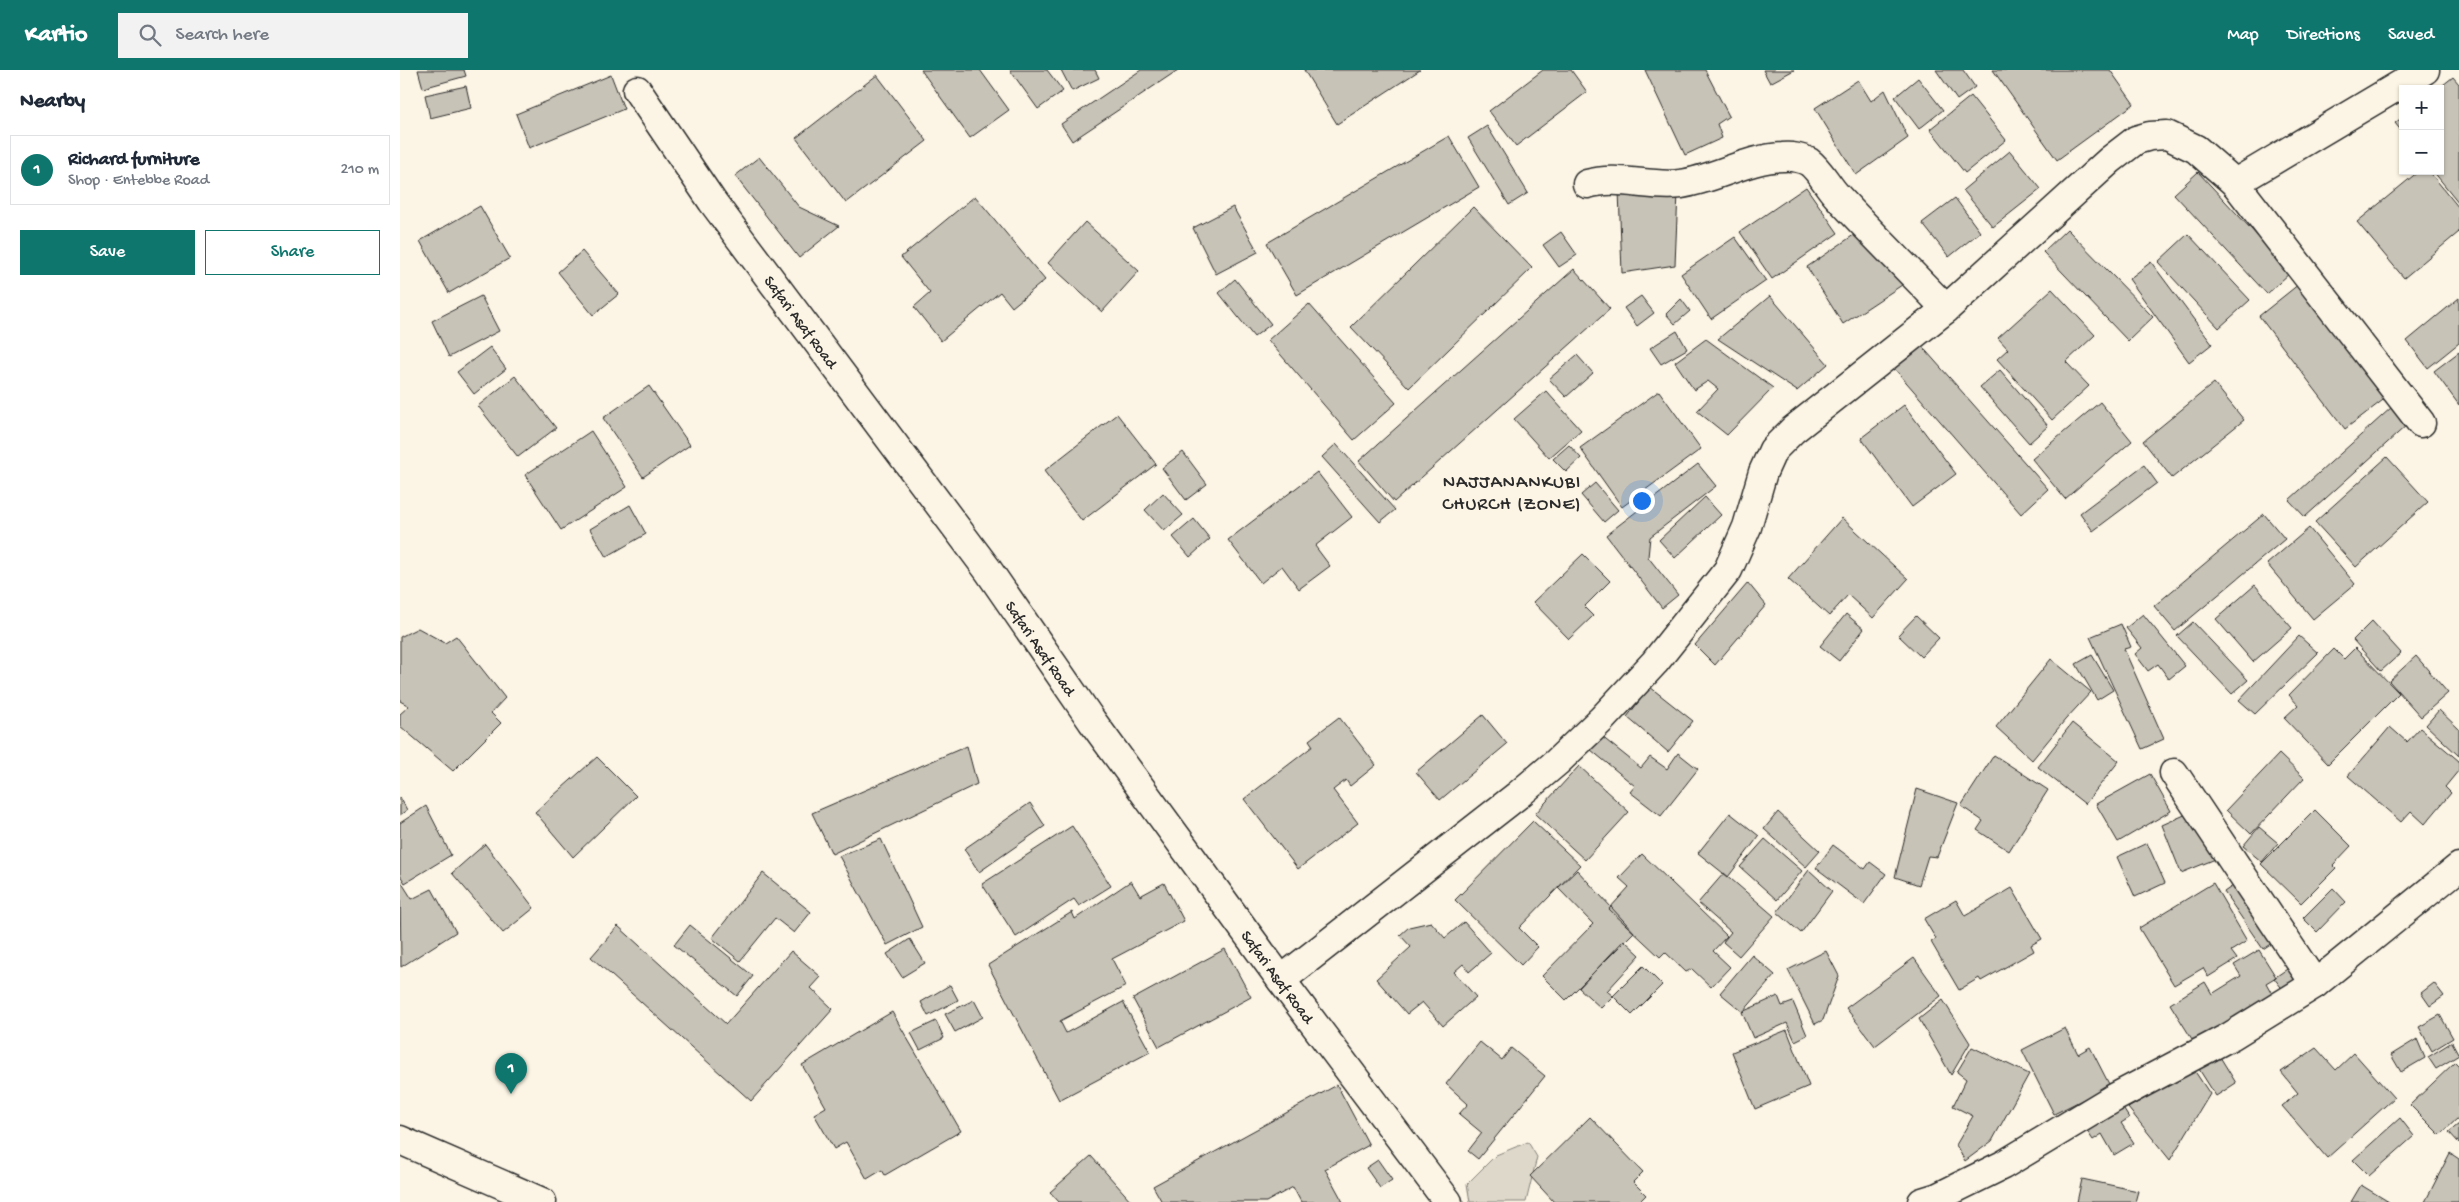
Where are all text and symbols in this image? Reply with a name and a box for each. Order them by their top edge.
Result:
search box [118,13,468,58]
text: Kartio [25,21,88,50]
icon: search [136,21,164,49]
text: Search here [176,24,269,47]
text: Map [2227,25,2259,46]
text: Directions [2287,25,2360,46]
text: Saved [2388,25,2434,46]
map controls [2399,85,2444,175]
button: + [2399,85,2444,130]
text: Nearby [20,90,85,115]
button: − [2399,130,2444,175]
text: Richard furniture [68,149,199,172]
text: 1 [34,161,40,180]
text: 210 m [340,161,379,180]
text: Shop · Entebbe Road [68,172,209,191]
button: Save [20,230,195,275]
button: Share [205,230,380,275]
street label: Safari Asaf Road [758,273,841,375]
district label: NAJJANANKUBI CHURCH (ZONE) [1442,472,1582,517]
your location [1629,488,1655,514]
street label: Safari Asaf Road [999,599,1079,702]
street label: Safari Asaf Road [1235,928,1317,1030]
pin: 1 [495,1053,527,1094]

